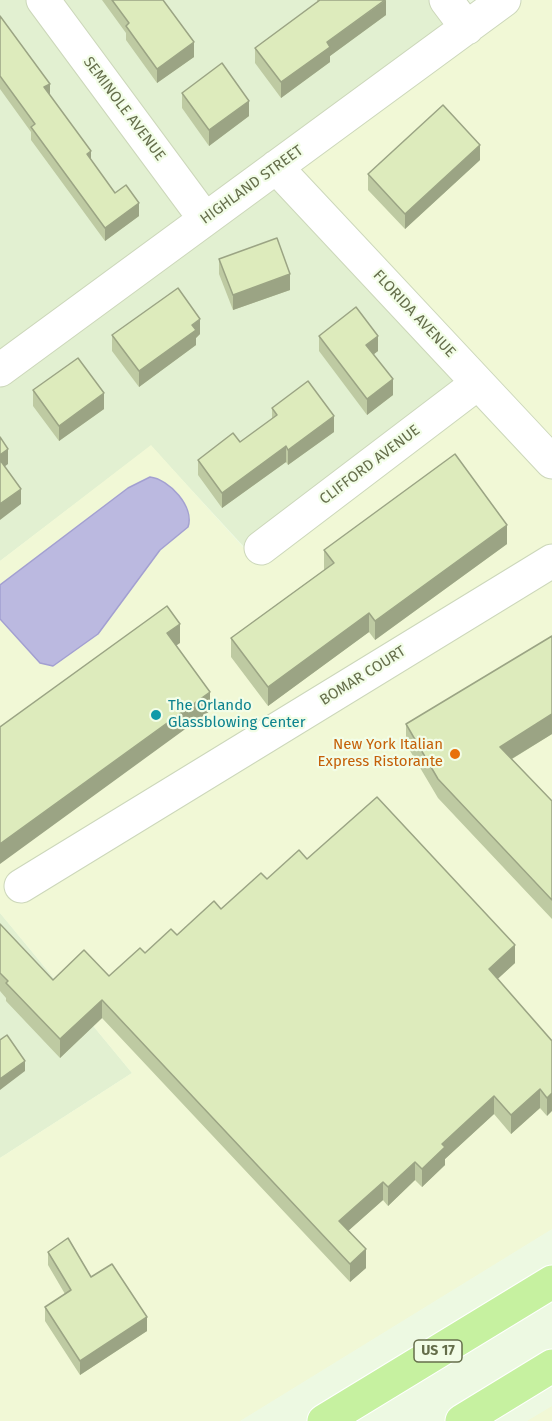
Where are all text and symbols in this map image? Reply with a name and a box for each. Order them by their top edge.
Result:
street label: SEMINOLE AVENUE [79,54,169,164]
street label: HIGHLAND STREET [197,142,307,228]
street label: FLORIDA AVENUE [369,267,459,361]
street label: CLIFFORD AVENUE [316,421,424,509]
street label: BOMAR COURT [317,642,409,710]
place label: The Orlando Glassblowing Center [168,697,305,732]
marker: The Orlando Glassblowing Center [149,708,163,722]
place label: New York Italian Express Ristorante [318,736,443,771]
marker: New York Italian Express Ristorante [448,747,462,761]
road number: US 17 [414,1340,462,1362]

